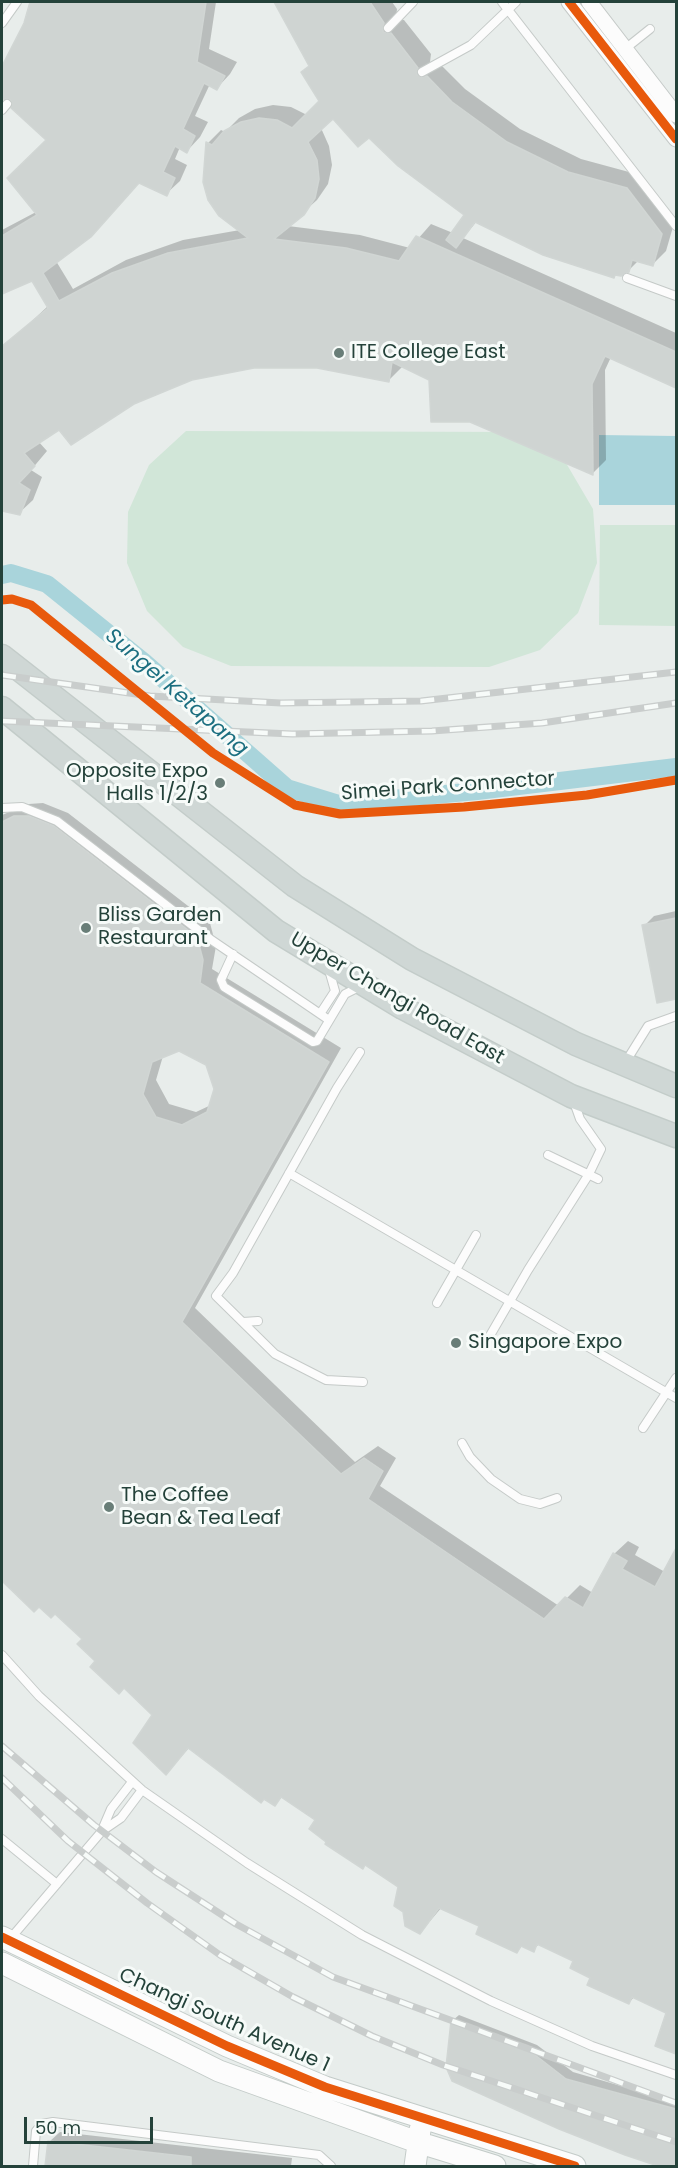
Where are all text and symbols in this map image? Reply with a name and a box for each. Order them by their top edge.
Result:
place label: ITE College East [351,341,506,365]
marker: ITE College East [332,346,346,360]
water label: Sungei Ketapang [99,624,253,762]
place label: Opposite Expo Halls 1/2/3 [66,760,208,807]
street label: Simei Park Connector [340,768,556,806]
marker: Opposite Expo Halls 1/2/3 [213,776,227,790]
place label: Bliss Garden Restaurant [98,904,222,951]
marker: Bliss Garden Restaurant [79,921,93,935]
street label: Upper Changi Road East [286,928,508,1070]
place label: Singapore Expo [468,1331,622,1355]
marker: Singapore Expo [449,1336,463,1350]
place label: The Coffee Bean & Tea Leaf [121,1484,281,1531]
marker: The Coffee Bean & Tea Leaf [102,1500,116,1514]
street label: Changi South Avenue 1 [115,1964,333,2078]
scale bar [27,2105,156,2143]
text: 50 m [35,2115,81,2140]

